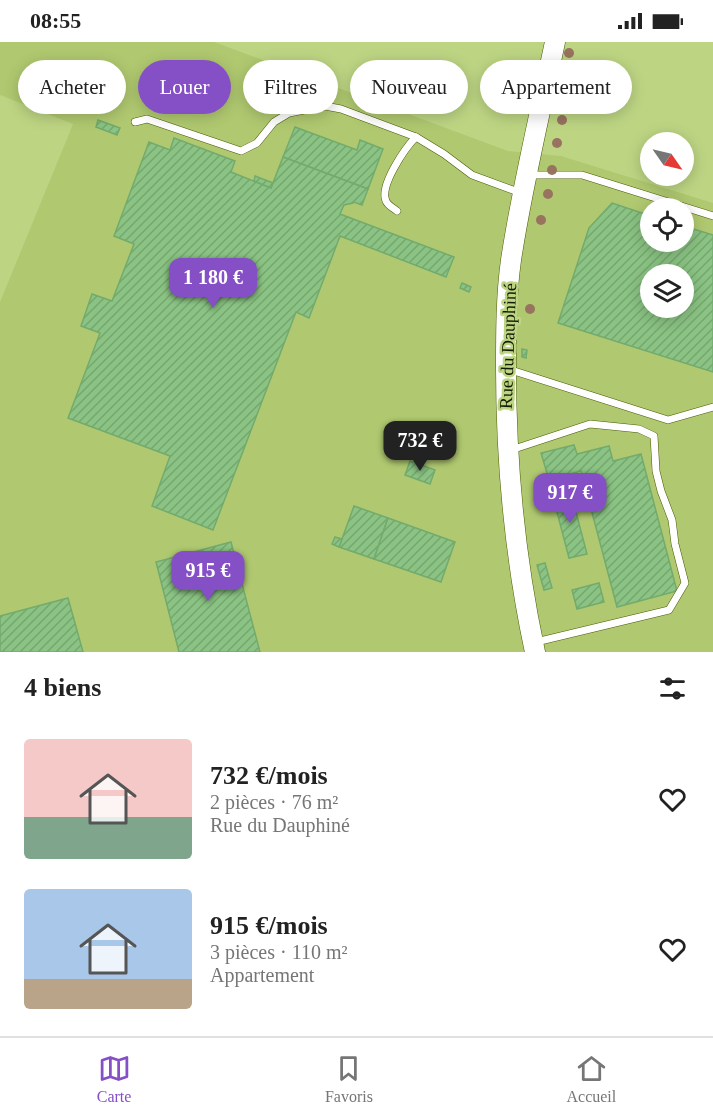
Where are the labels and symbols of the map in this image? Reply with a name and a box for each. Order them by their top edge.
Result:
north arrow [640,132,694,186]
pin: 1 180 € [158,258,268,309]
street label: Rue du Dauphiné [496,283,520,409]
pin: 732 € [378,421,462,472]
pin: 917 € [528,473,612,524]
pin: 915 € [166,551,250,602]

